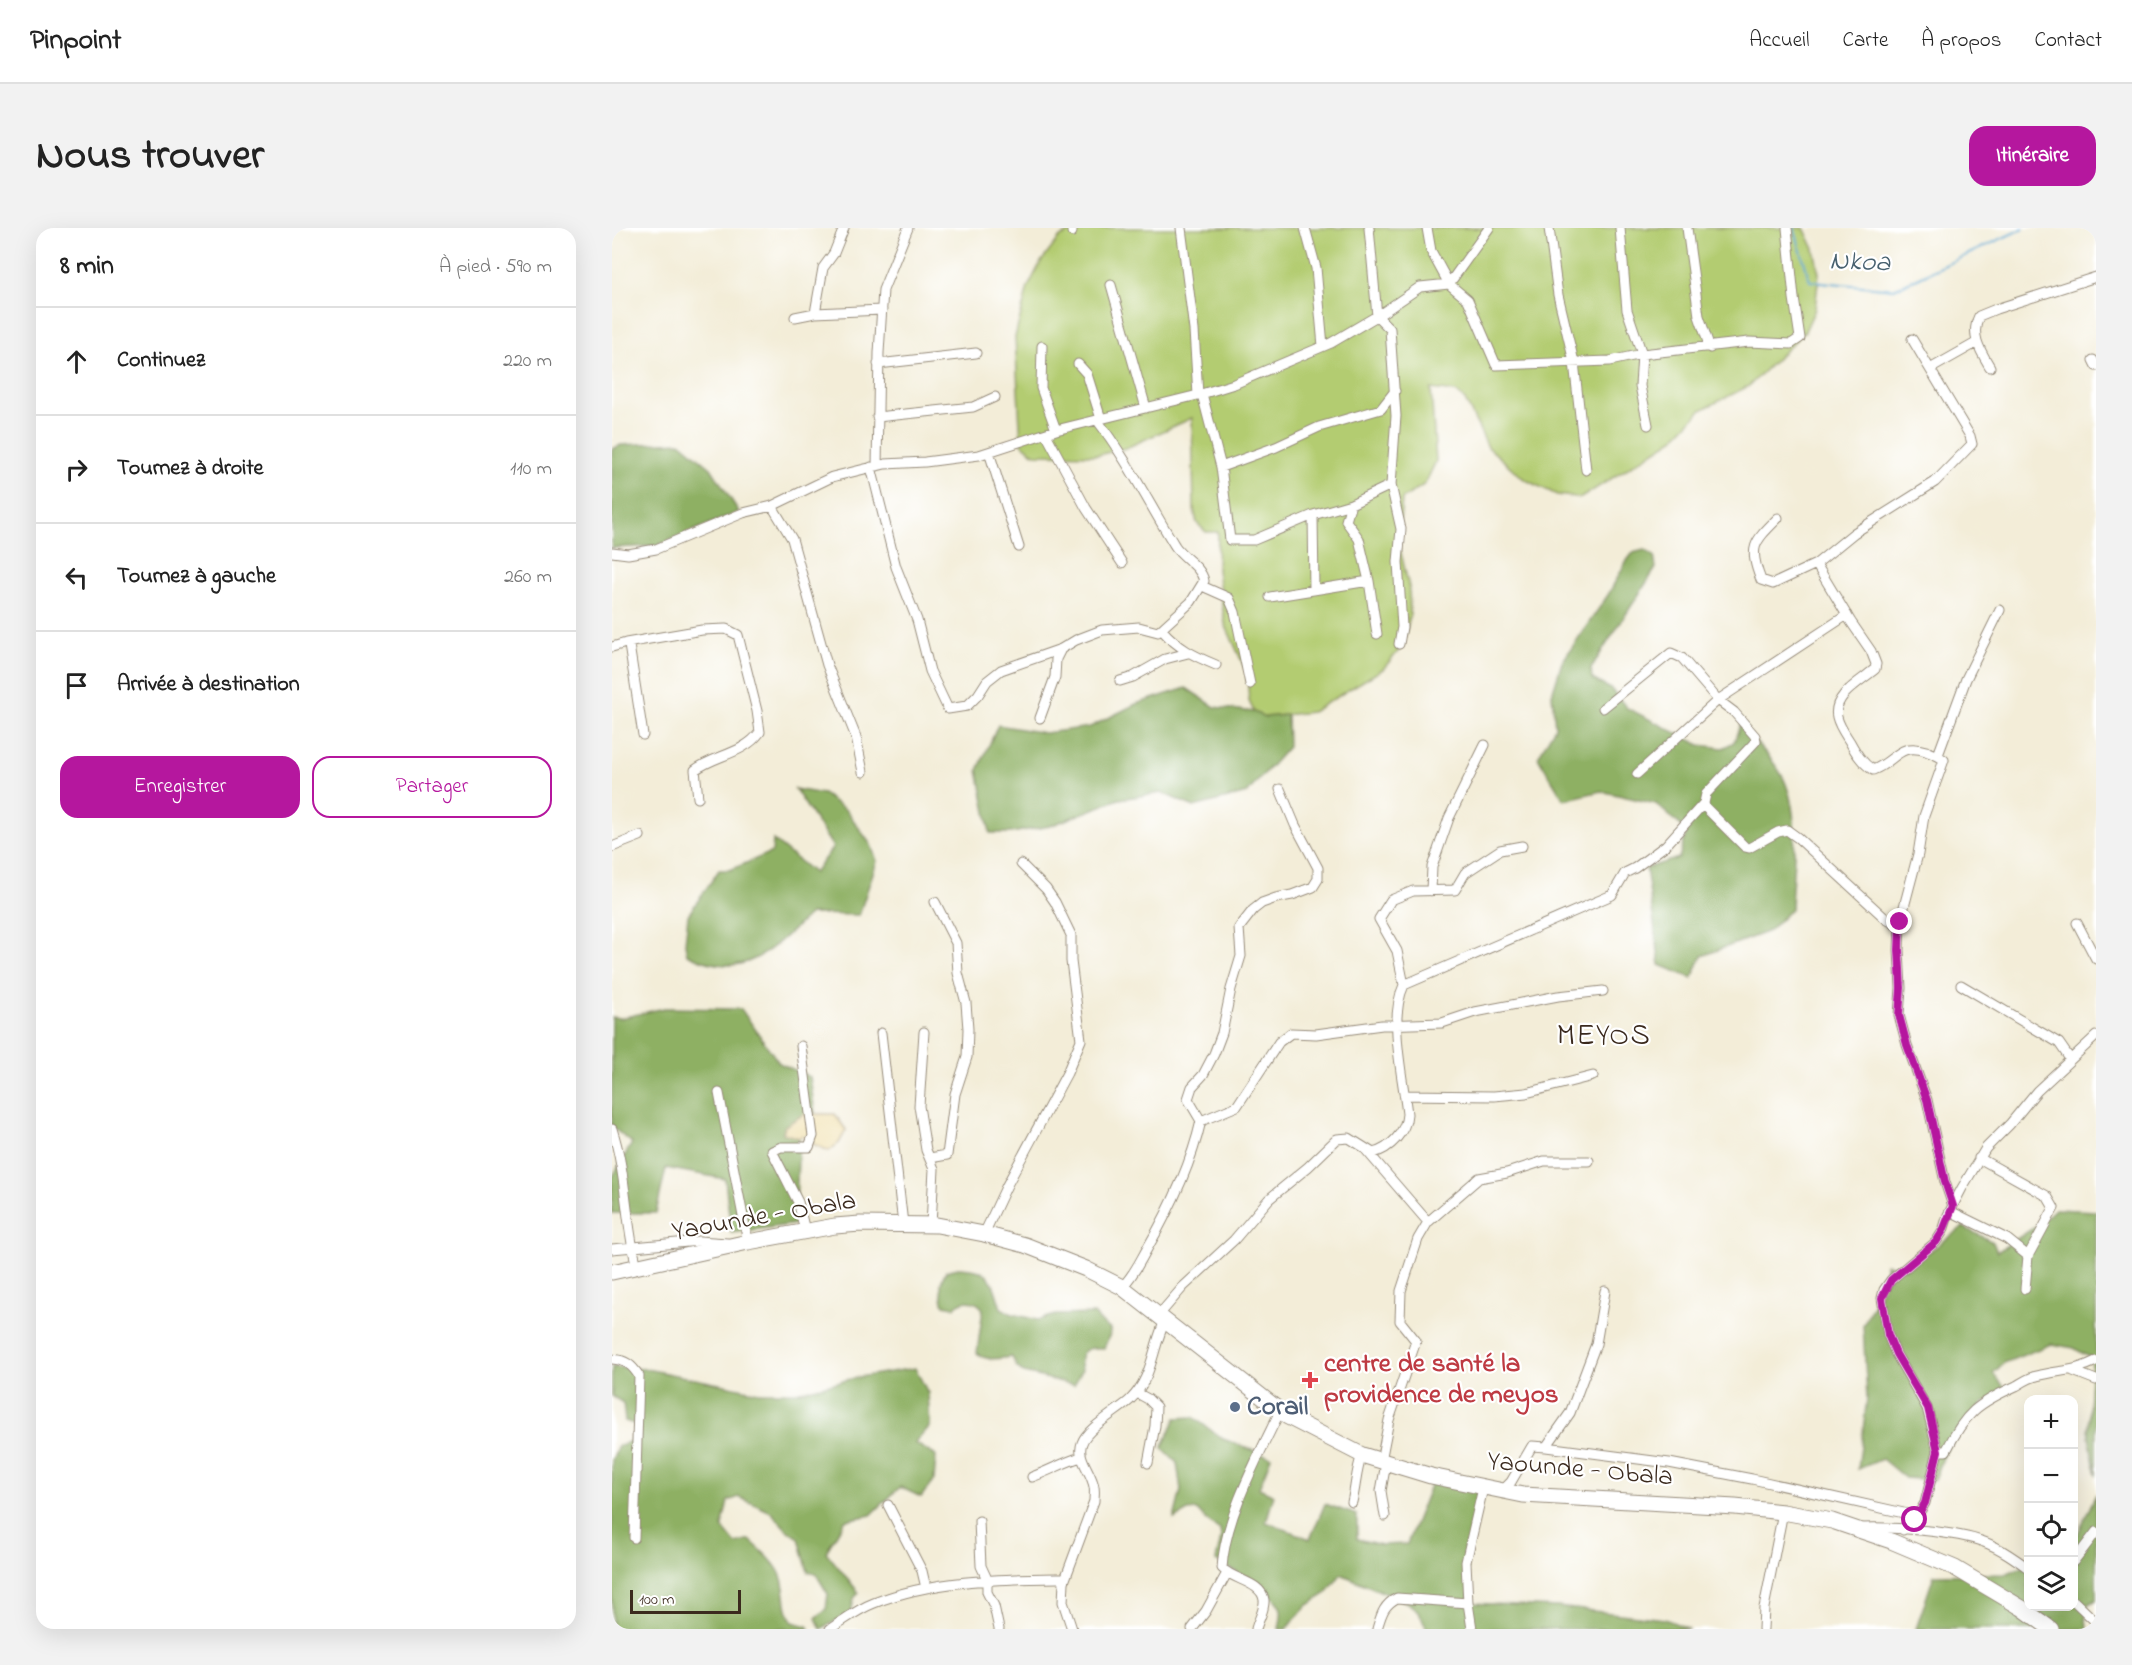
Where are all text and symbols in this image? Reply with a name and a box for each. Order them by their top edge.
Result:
text: Pinpoint [30,21,121,62]
text: Accueil [1749,26,1810,56]
text: Carte [1843,26,1888,56]
text: À propos [1921,26,2001,56]
text: Contact [2034,26,2102,56]
text: Nous trouver [36,126,264,187]
button: Itinéraire [1969,126,2096,186]
water label: Nkoa [1829,241,1892,285]
text: 8 min [60,248,114,286]
text: À pied · 590 m [439,253,552,282]
icon: ahead [60,345,93,378]
text: Continuez [117,345,205,377]
text: 220 m [503,347,552,376]
icon: right [60,453,93,486]
text: Tournez à droite [117,453,263,485]
text: 110 m [510,455,552,484]
icon: left [60,561,93,594]
text: Tournez à gauche [117,561,276,593]
text: 260 m [504,563,552,592]
icon: arrive [60,669,93,702]
text: Arrivée à destination [117,669,300,701]
button: Enregistrer [60,756,300,818]
button: Partager [312,756,552,818]
route end [1886,908,1912,934]
district label: MEYOS [1557,1015,1651,1059]
street label: Yaounde - Obala [669,1182,859,1252]
place label: centre de santé la providence de meyos [1324,1345,1558,1415]
marker: centre de santé la providence de meyos [1301,1371,1319,1389]
place label: Corail [1247,1388,1308,1427]
map controls [2024,1395,2078,1611]
button: + [2024,1395,2078,1449]
marker: Corail [1228,1400,1242,1414]
street label: Yaounde - Obala [1486,1442,1674,1498]
button: − [2024,1449,2078,1503]
button: locate [2024,1503,2078,1557]
route start [1901,1506,1927,1532]
button: layers [2024,1557,2078,1611]
scale bar [630,1587,741,1614]
text: 100 m [639,1588,674,1612]

